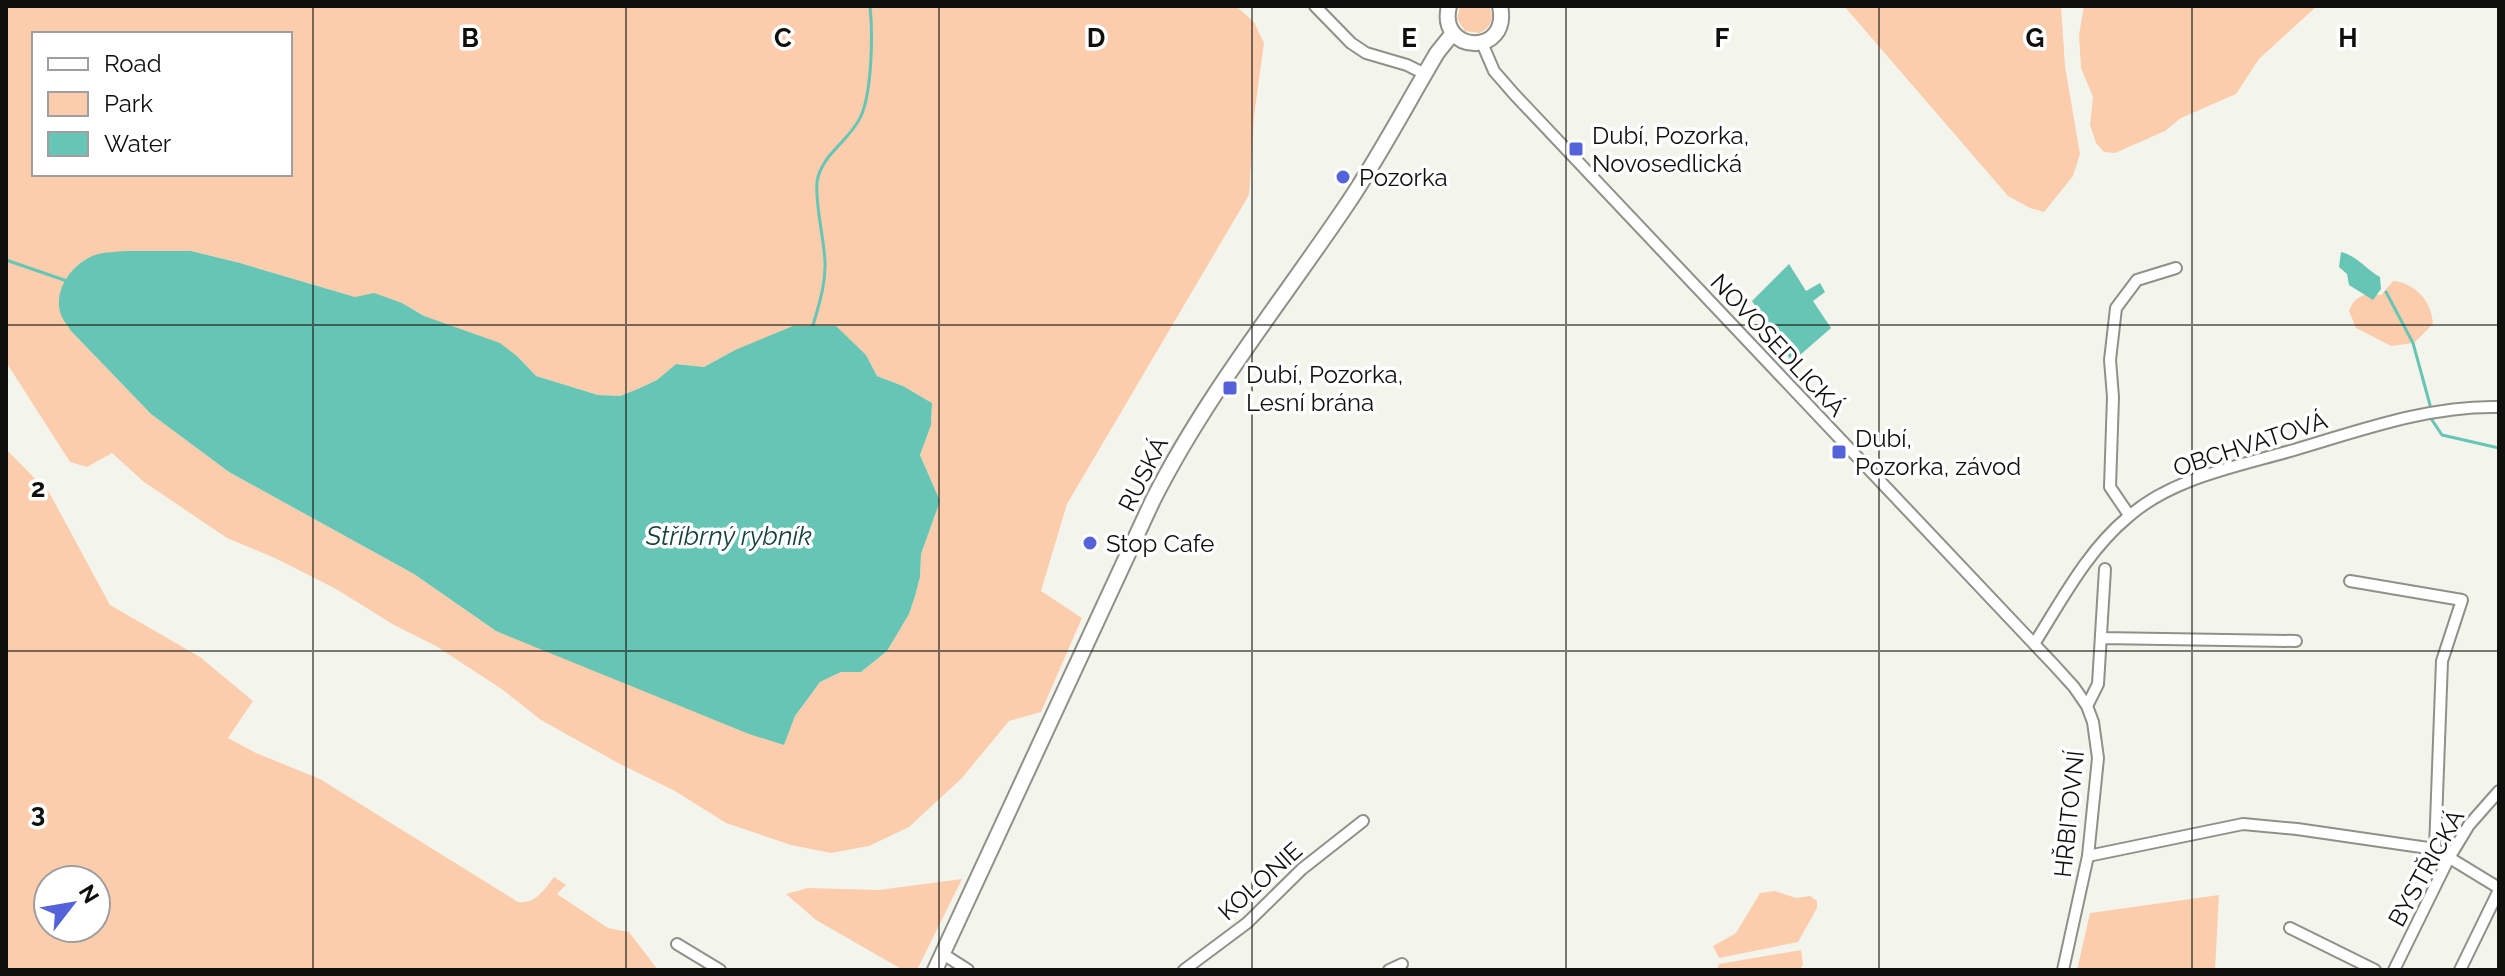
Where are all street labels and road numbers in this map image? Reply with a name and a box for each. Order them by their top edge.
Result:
street label: NOVOSEDLICKÁ [1705,268,1851,422]
street label: OBCHVATOVÁ [2169,405,2331,483]
street label: RUSKÁ [1112,432,1174,516]
street label: HŘBITOVNÍ [2048,749,2090,879]
street label: BYSTŘICKÁ [2382,804,2470,932]
street label: KOLONIE [1212,836,1308,926]

